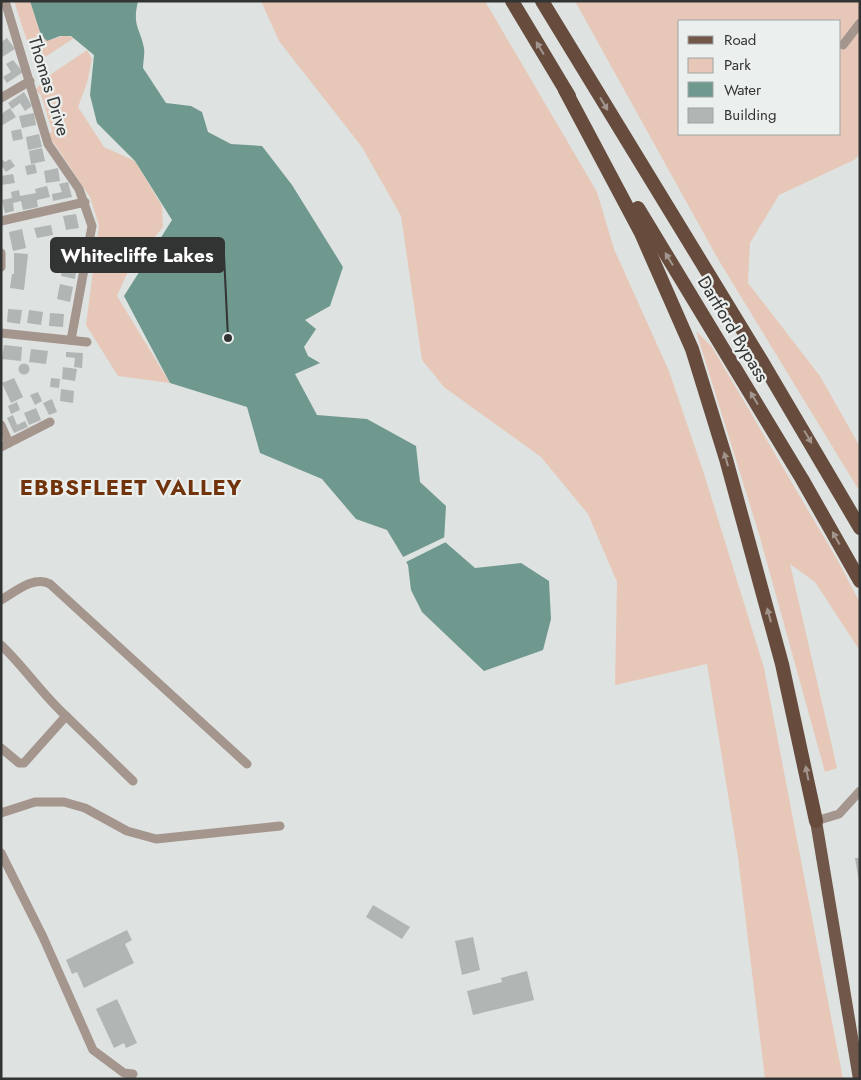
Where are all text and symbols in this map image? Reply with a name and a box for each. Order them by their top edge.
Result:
legend [678,20,841,135]
text: Road [724,29,756,51]
street label: Thomas Drive [22,33,76,139]
one-way arrow [535,41,544,54]
text: Park [724,54,751,76]
text: Water [724,79,762,101]
one-way arrow [600,98,609,111]
text: Building [724,104,776,126]
callout: Whitecliffe Lakes [51,238,224,272]
text: Whitecliffe Lakes [60,242,214,269]
one-way arrow [665,253,674,266]
street label: Dartford Bypass [691,271,775,387]
one-way arrow [749,392,758,405]
one-way arrow [803,431,812,444]
one-way arrow [721,451,729,466]
district label: EBBSFLEET VALLEY [20,471,242,503]
one-way arrow [831,532,840,545]
one-way arrow [765,608,773,623]
one-way arrow [802,765,810,781]

